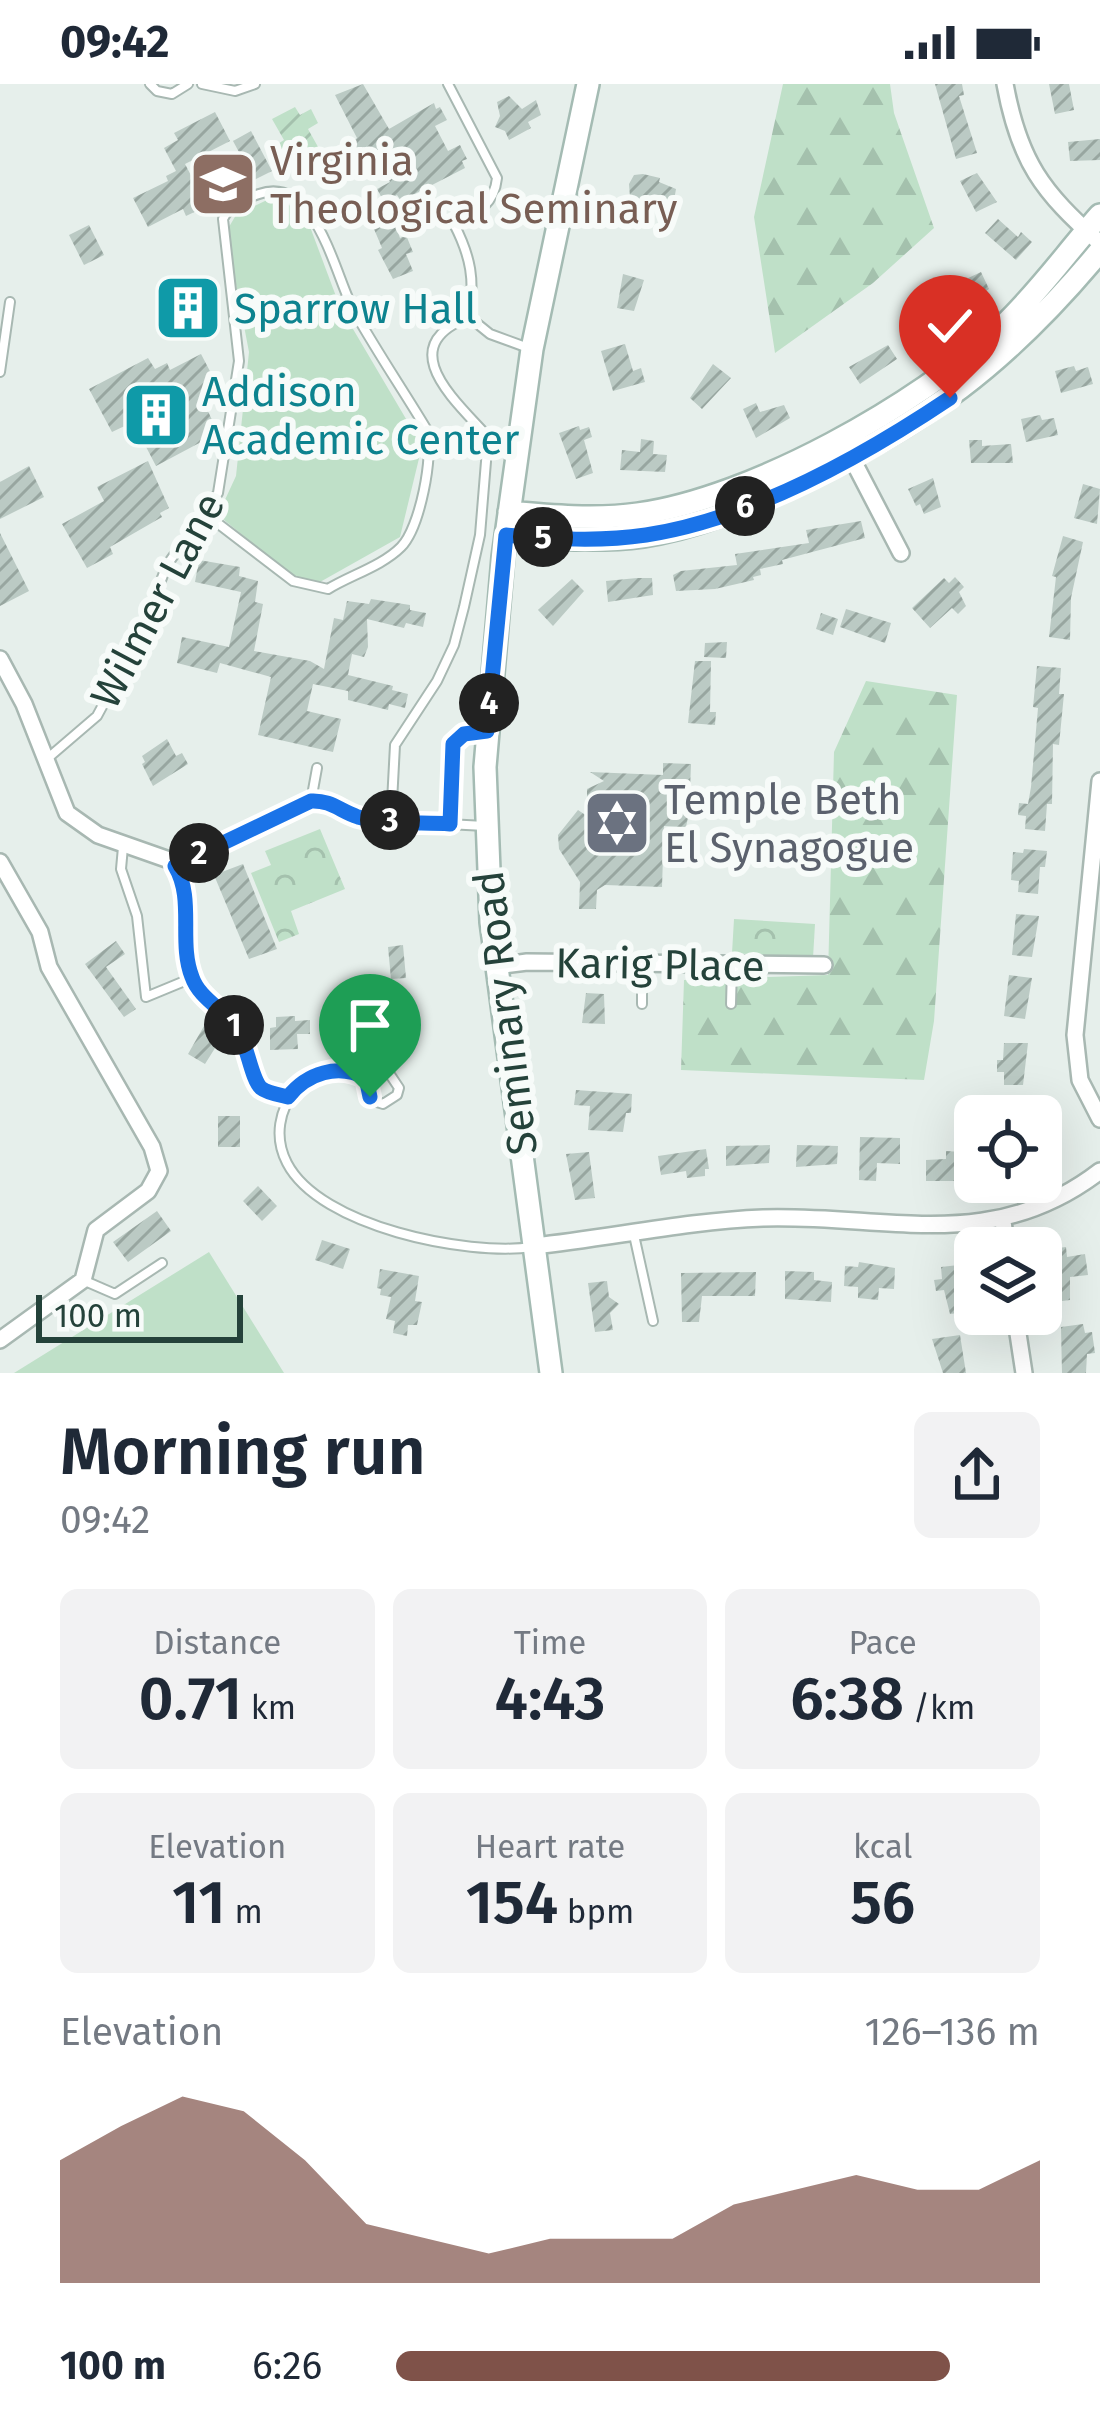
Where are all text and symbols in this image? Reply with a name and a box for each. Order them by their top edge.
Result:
text: 09:42 [60,15,169,69]
place label: Virginia Theological Seminary [270,136,678,234]
school or university icon: Virginia Theological Seminary [188,149,258,219]
building icon: Sparrow Hall [153,273,223,343]
pin [899,275,1001,398]
place label: Sparrow Hall [234,284,477,334]
icon: check [917,293,983,359]
place label: Addison Academic Center [202,367,519,465]
building icon: Addison Academic Center [121,380,191,450]
pin: 6 [715,476,775,536]
street label: Wilmer Lane [80,485,235,716]
text: 6 [736,486,754,526]
pin: 5 [513,507,573,567]
text: 5 [534,517,552,557]
pin: 4 [459,673,519,733]
text: 4 [480,683,498,723]
place label: Temple Beth El Synagogue [664,775,914,873]
synagogue icon: Temple Beth El Synagogue [582,788,652,858]
pin: 3 [360,790,420,850]
text: 3 [381,800,399,840]
pin: 2 [169,823,229,883]
text: 2 [190,833,208,873]
street label: Seminary Road [464,868,548,1158]
street label: Karig Place [555,938,765,992]
pin [319,974,421,1097]
icon: arrive [337,992,403,1058]
pin: 1 [204,995,264,1055]
text: 1 [226,1005,242,1045]
map controls [954,1095,1062,1335]
button: locate [954,1095,1062,1203]
button: layers [954,1227,1062,1335]
scale bar [36,1289,243,1342]
text: 100 m [54,1296,142,1336]
text: Morning run [60,1412,426,1491]
button: share [914,1412,1040,1538]
text: 09:42 [60,1497,150,1543]
text: Distance [153,1623,281,1663]
text: Time [514,1623,586,1663]
text: Pace [848,1623,917,1663]
text: 0.71 [139,1663,242,1735]
text: 4:43 [495,1663,605,1735]
text: 6:38 [790,1663,904,1735]
text: km [242,1688,296,1728]
text: /km [904,1688,975,1728]
text: Elevation [148,1827,286,1867]
text: Heart rate [475,1827,625,1867]
text: kcal [853,1827,912,1867]
text: 11 [172,1867,226,1939]
text: 154 [466,1867,558,1939]
text: 56 [850,1867,915,1939]
text: m [226,1892,263,1932]
text: bpm [558,1892,634,1932]
text: Elevation [60,2009,223,2055]
text: 126–136 m [865,2009,1040,2055]
text: 100 m [60,2343,166,2389]
text: 6:26 [252,2343,322,2389]

